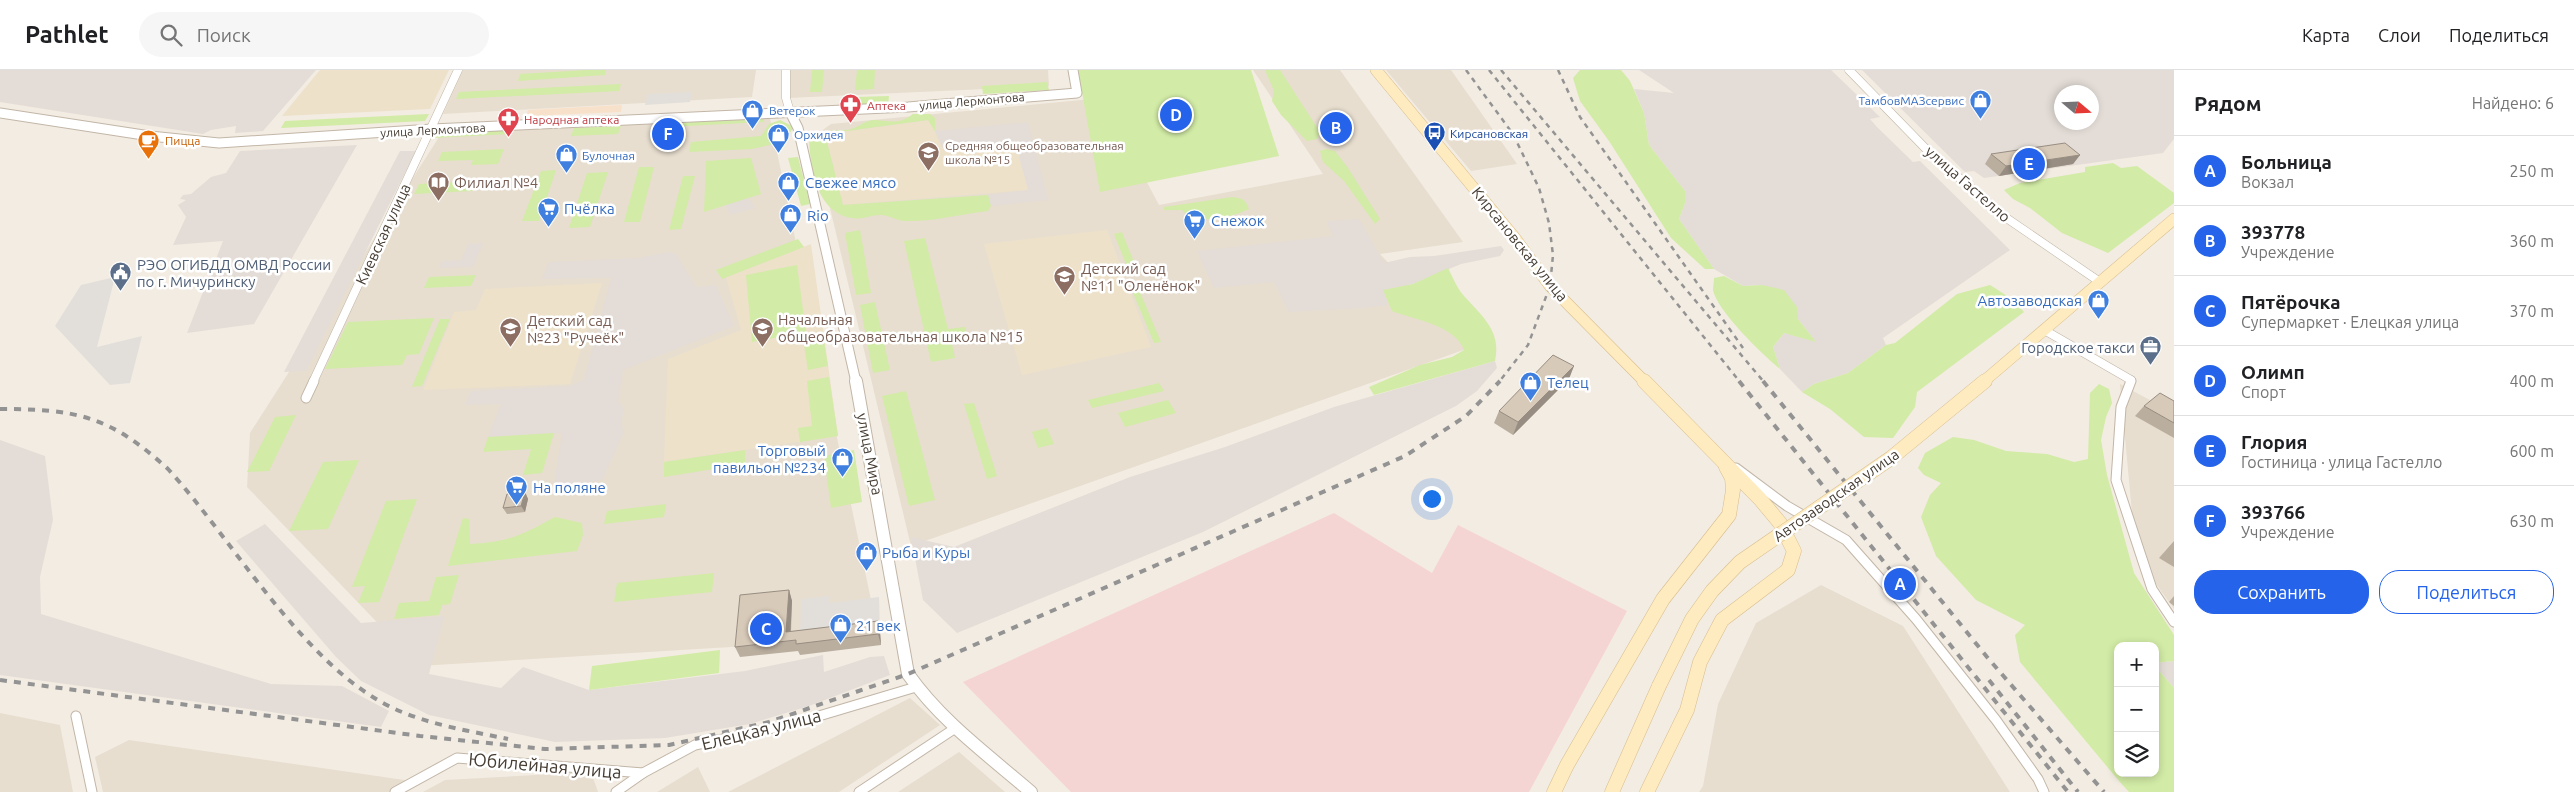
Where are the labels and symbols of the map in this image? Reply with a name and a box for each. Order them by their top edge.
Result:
north arrow [2054,85,2099,130]
shop icon: ТамбовМАЗсервис [1968,88,1992,119]
street label: улица Лермонтова [919,90,1025,112]
pharmacy icon: Аптека [839,93,863,124]
place label: ТамбовМАЗсервис [1859,94,1964,107]
pin: D [1160,96,1192,134]
shop icon: Ветерок [741,98,765,129]
place label: Аптека [867,99,906,112]
place label: Ветерок [769,104,815,117]
pharmacy icon: Народная аптека [496,107,520,138]
pin: B [1320,109,1352,147]
place label: Народная аптека [524,113,619,126]
pin: F [652,115,684,153]
street label: улица Лермонтова [380,121,486,139]
bus stop icon: Кирсановская [1422,121,1446,152]
shop icon: Орхидея [766,122,790,153]
place label: Кирсановская [1450,127,1528,140]
cafe icon: Пицца [137,128,161,159]
place label: Орхидея [794,128,844,141]
place label: Пицца [165,134,201,147]
place label: Средняя общеобразовательная школа №15 [945,139,1124,166]
school or university icon: Средняя общеобразовательная школа №15 [917,140,941,171]
shop icon: Булочная [554,143,578,174]
street label: улица Гастелло [1922,143,2014,225]
pin: E [2013,145,2045,183]
place label: Булочная [582,149,635,162]
library icon: Филиал №4 [426,170,450,201]
shop icon: Свежее мясо [777,170,801,201]
place label: Филиал №4 [454,174,538,191]
place label: Свежее мясо [805,174,896,191]
street label: Киевская улица [352,181,414,287]
street label: Кирсановская улица [1469,183,1571,305]
supermarket icon: Пчёлка [536,196,560,227]
place label: Пчёлка [564,200,615,217]
shop icon: Rio [779,203,803,234]
place label: Rio [807,207,829,224]
supermarket icon: Снежок [1183,208,1207,239]
place label: Снежок [1211,212,1265,229]
place label: РЭО ОГИБДД ОМВД России по г. Мичуринску [137,256,331,290]
place label: Детский сад №11 "Оленёнок" [1081,260,1200,294]
public building icon: РЭО ОГИБДД ОМВД России по г. Мичуринску [109,261,133,292]
school or university icon: Детский сад №11 "Оленёнок" [1053,265,1077,296]
shop icon: Автозаводская [2086,288,2110,319]
place label: Автозаводская [1977,292,2082,309]
place label: Начальная общеобразовательная школа №15 [778,311,1023,345]
place label: Детский сад №23 "Ручеёк" [527,312,624,346]
school or university icon: Начальная общеобразовательная школа №15 [750,316,774,347]
school or university icon: Детский сад №23 "Ручеёк" [499,317,523,348]
office icon: Городское такси [2139,335,2163,366]
place label: Городское такси [2021,339,2135,356]
shop icon: Телец [1519,370,1543,401]
place label: Телец [1547,374,1589,391]
street label: улица Мира [854,412,886,496]
place label: Торговый павильон №234 [713,442,826,476]
street label: Автозаводская улица [1770,445,1902,545]
shop icon: Торговый павильон №234 [830,447,854,478]
supermarket icon: На поляне [505,475,529,506]
place label: На поляне [533,479,606,496]
your location [1419,486,1445,512]
shop icon: Рыба и Куры [854,540,878,571]
place label: Рыба и Куры [882,544,970,561]
pin: A [1884,565,1916,603]
pin: C [750,610,782,648]
shop icon: 21 век [828,613,852,644]
place label: 21 век [856,617,901,634]
street label: Елецкая улица [699,704,823,754]
street label: Юбилейная улица [468,748,622,782]

